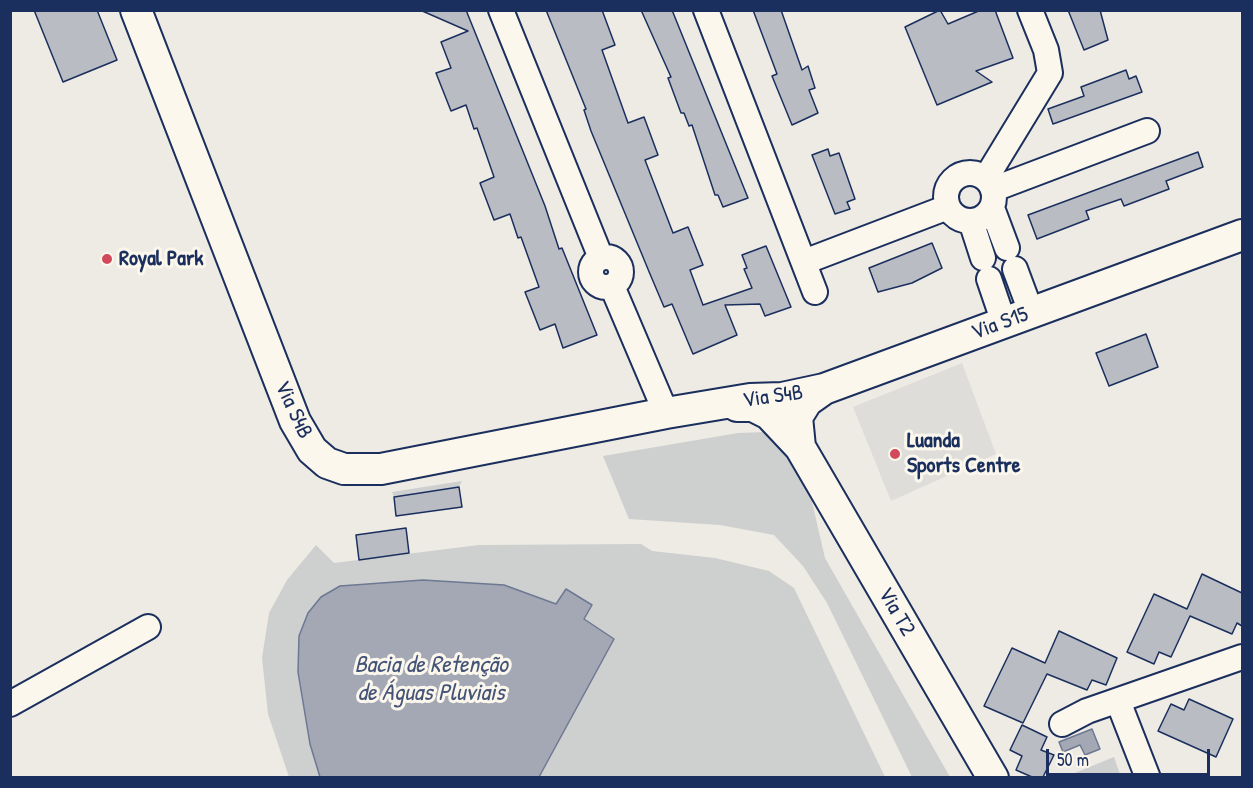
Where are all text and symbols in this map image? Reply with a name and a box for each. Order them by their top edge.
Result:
place label: Royal Park [119,246,204,272]
marker: Royal Park [100,252,114,266]
street label: Via S15 [968,302,1032,346]
street label: Via S4B [268,377,318,443]
street label: Via S4B [741,380,805,414]
place label: Luanda Sports Centre [907,428,1020,480]
marker: Luanda Sports Centre [888,447,902,461]
street label: Via T2 [872,583,920,641]
water label: Bacia de Retenção de Águas Pluviais [354,652,508,708]
scale bar [1049,737,1212,775]
text: 50 m [1057,747,1089,772]

